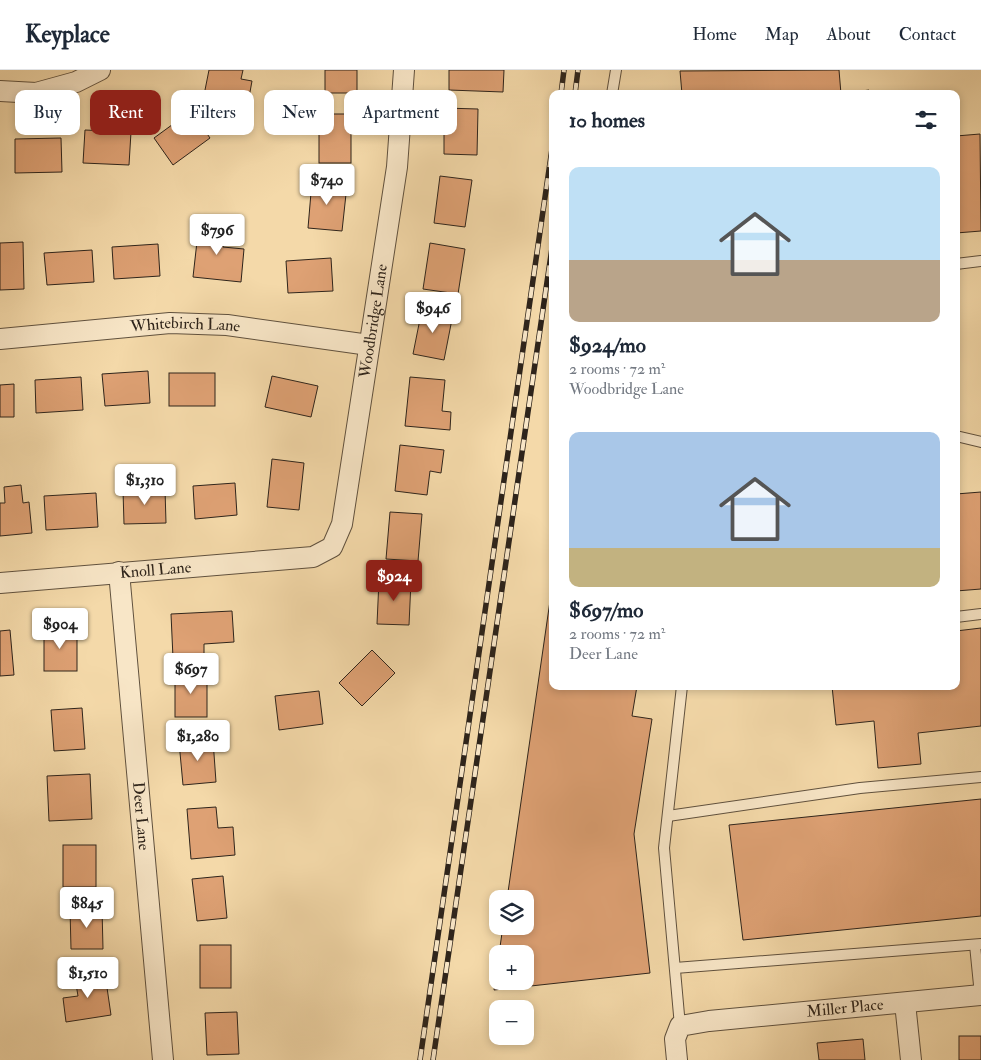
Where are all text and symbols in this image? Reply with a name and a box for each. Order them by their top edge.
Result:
text: Keyplace [25,19,110,50]
text: Home [692,23,737,46]
text: Map [765,23,799,46]
text: About [827,23,871,46]
text: Contact [899,23,956,46]
chip: Buy [15,90,80,135]
chip: Rent [90,90,161,135]
chip: Filters [171,90,254,135]
chip: New [264,90,334,135]
chip: Apartment [344,90,457,135]
icon: filters [912,106,940,134]
text: 10 homes [569,107,645,134]
pin: $740 [297,164,357,206]
text: $740 [311,170,343,190]
icon: home [710,199,800,289]
pin: $796 [187,214,247,256]
text: $796 [201,220,233,240]
street label: Woodbridge Lane [354,262,392,380]
pin: $946 [403,292,463,334]
text: $946 [416,298,450,318]
street label: Whitebirch Lane [128,313,242,337]
text: $924/mo [569,332,646,359]
text: 2 rooms · 72 m² [569,359,665,379]
text: Woodbridge Lane [569,379,684,399]
pin: $1,310 [104,464,186,506]
icon: home [710,464,800,554]
text: $1,310 [126,470,164,490]
street label: Knoll Lane [119,557,192,583]
pin: $924 [364,560,424,602]
text: $924 [377,566,411,586]
text: $697/mo [569,597,643,624]
pin: $904 [30,608,90,650]
text: $904 [43,614,77,634]
text: 2 rooms · 72 m² [569,624,665,644]
text: Deer Lane [569,644,638,664]
pin: $697 [161,652,221,695]
text: $697 [175,659,207,679]
pin: $1,280 [157,720,239,762]
text: $1,280 [177,726,219,746]
street label: Deer Lane [128,781,154,852]
pin: $845 [57,886,117,929]
map controls [489,890,534,1045]
button: layers [489,890,534,935]
text: $845 [71,893,103,913]
button: + [489,945,534,990]
pin: $1,510 [47,956,129,999]
text: $1,510 [68,963,108,983]
street label: Miller Place [806,994,885,1022]
button: − [489,1000,534,1045]

